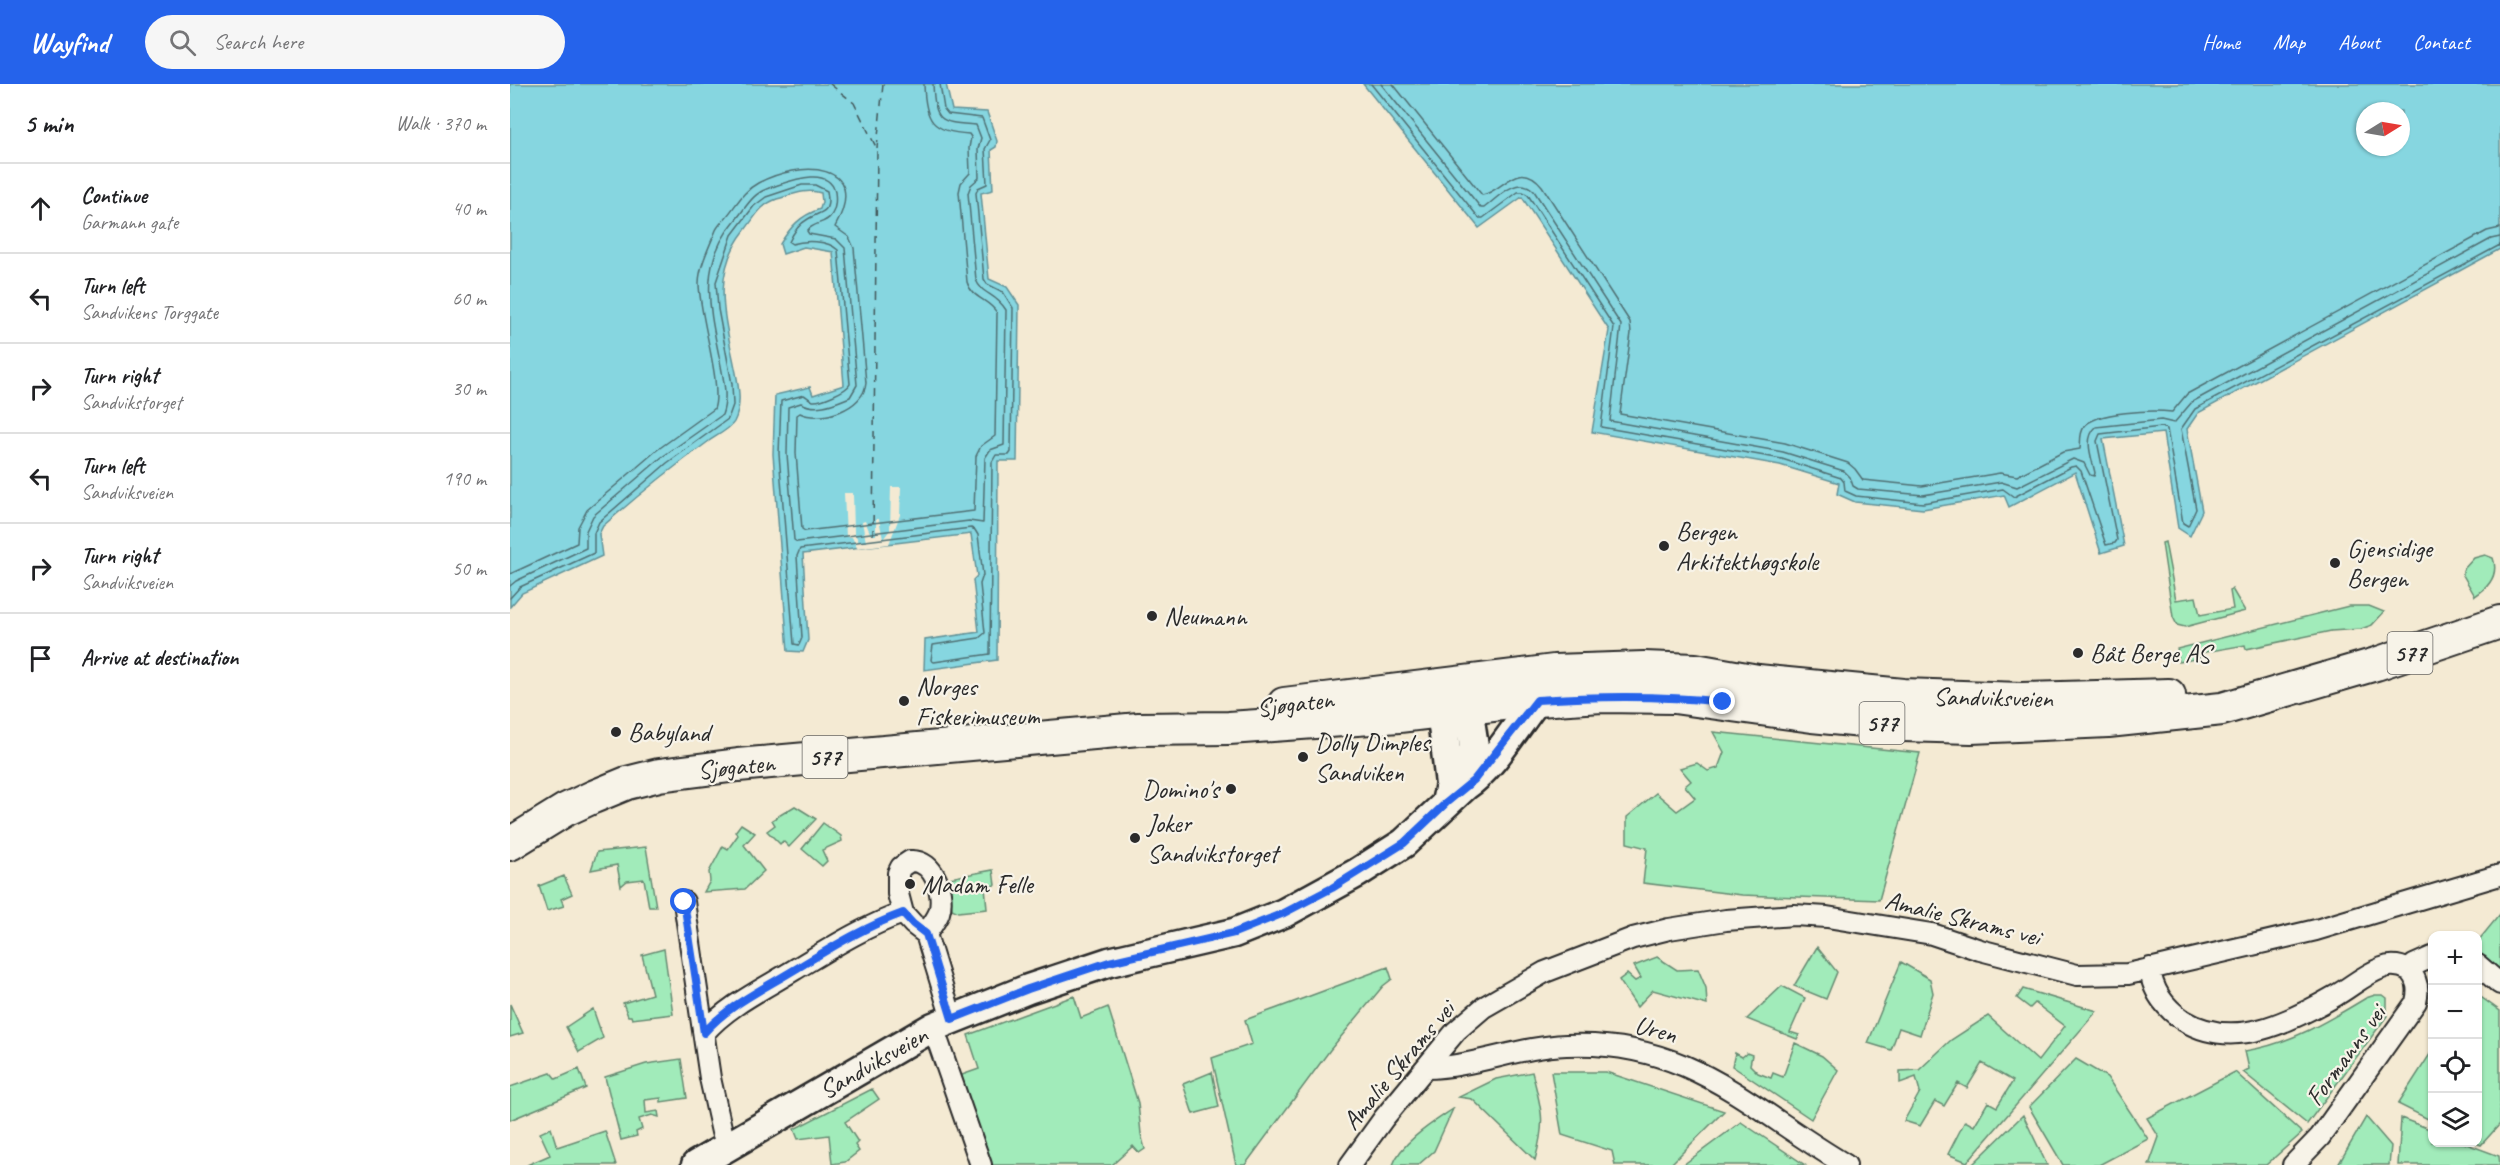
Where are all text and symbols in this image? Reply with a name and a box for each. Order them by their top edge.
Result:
search box [145,15,565,69]
text: Wayfind [30,25,109,60]
icon: search [166,26,199,59]
text: Search here [214,28,303,56]
text: Home [2202,29,2240,55]
text: Map [2273,29,2305,55]
text: About [2338,29,2380,55]
text: Contact [2413,29,2470,55]
north arrow [2356,102,2410,156]
text: 5 min [24,107,73,140]
text: Walk · 370 m [396,111,486,136]
text: Continue [81,182,147,210]
icon: ahead [24,192,57,225]
text: 40 m [452,196,486,221]
text: Garmann gate [81,210,178,235]
text: Turn left [81,272,145,300]
icon: left [24,282,57,315]
text: 60 m [452,286,486,311]
text: Sandvikens Torggate [81,300,218,325]
text: Turn right [81,362,158,390]
icon: right [24,372,57,405]
text: 30 m [452,376,486,401]
text: Sandvikstorget [81,390,182,415]
text: Turn left [81,452,145,480]
icon: left [24,462,57,495]
text: 190 m [443,466,486,491]
text: Sandviksveien [81,480,173,505]
place label: Bergen Arkitekthøgskole [1676,515,1820,578]
place label: Gjensidige Bergen [2347,532,2434,595]
marker: Bergen Arkitekthøgskole [1657,539,1671,553]
text: Turn right [81,542,158,570]
icon: right [24,552,57,585]
text: 50 m [452,556,486,581]
marker: Gjensidige Bergen [2328,556,2342,570]
text: Sandviksveien [81,570,173,595]
place label: Neumann [1164,600,1248,633]
marker: Neumann [1145,609,1159,623]
road number: 577 [2388,632,2432,674]
place label: Båt Berge AS [2090,637,2215,670]
icon: arrive [24,642,57,675]
text: Arrive at destination [81,644,238,672]
marker: Båt Berge AS [2071,646,2085,660]
place label: Norges Fiskerimuseum [916,670,1041,733]
street label: Sandviksveien [1933,680,2054,715]
street label: Sjøgaten [1255,682,1337,725]
route end [1709,688,1735,714]
marker: Norges Fiskerimuseum [897,694,911,708]
road number: 577 [1860,702,1904,744]
place label: Babyland [628,716,714,749]
marker: Babyland [609,725,623,739]
place label: Dolly Dimples Sandviken [1315,726,1432,789]
road number: 577 [802,736,848,778]
street label: Sjøgaten [696,746,777,787]
marker: Dolly Dimples Sandviken [1296,750,1310,764]
place label: Domino's [1142,773,1221,806]
marker: Domino's [1224,782,1238,796]
place label: Joker Sandvikstorget [1145,807,1281,870]
marker: Joker Sandvikstorget [1128,831,1142,845]
place label: Madam Felle [922,868,1035,901]
marker: Madam Felle [903,877,917,891]
street label: Amalie Skrams vei [1882,883,2047,954]
route start [670,888,696,914]
map controls [2428,931,2482,1147]
button: + [2428,931,2482,985]
button: − [2428,985,2482,1039]
street label: Amalie Skrams vei [1335,992,1464,1137]
street label: Formanns vei [2298,996,2395,1112]
street label: Uren [1631,1008,1681,1051]
street label: Sandviksveien [813,1018,934,1107]
button: locate [2428,1039,2482,1093]
button: layers [2428,1093,2482,1147]

